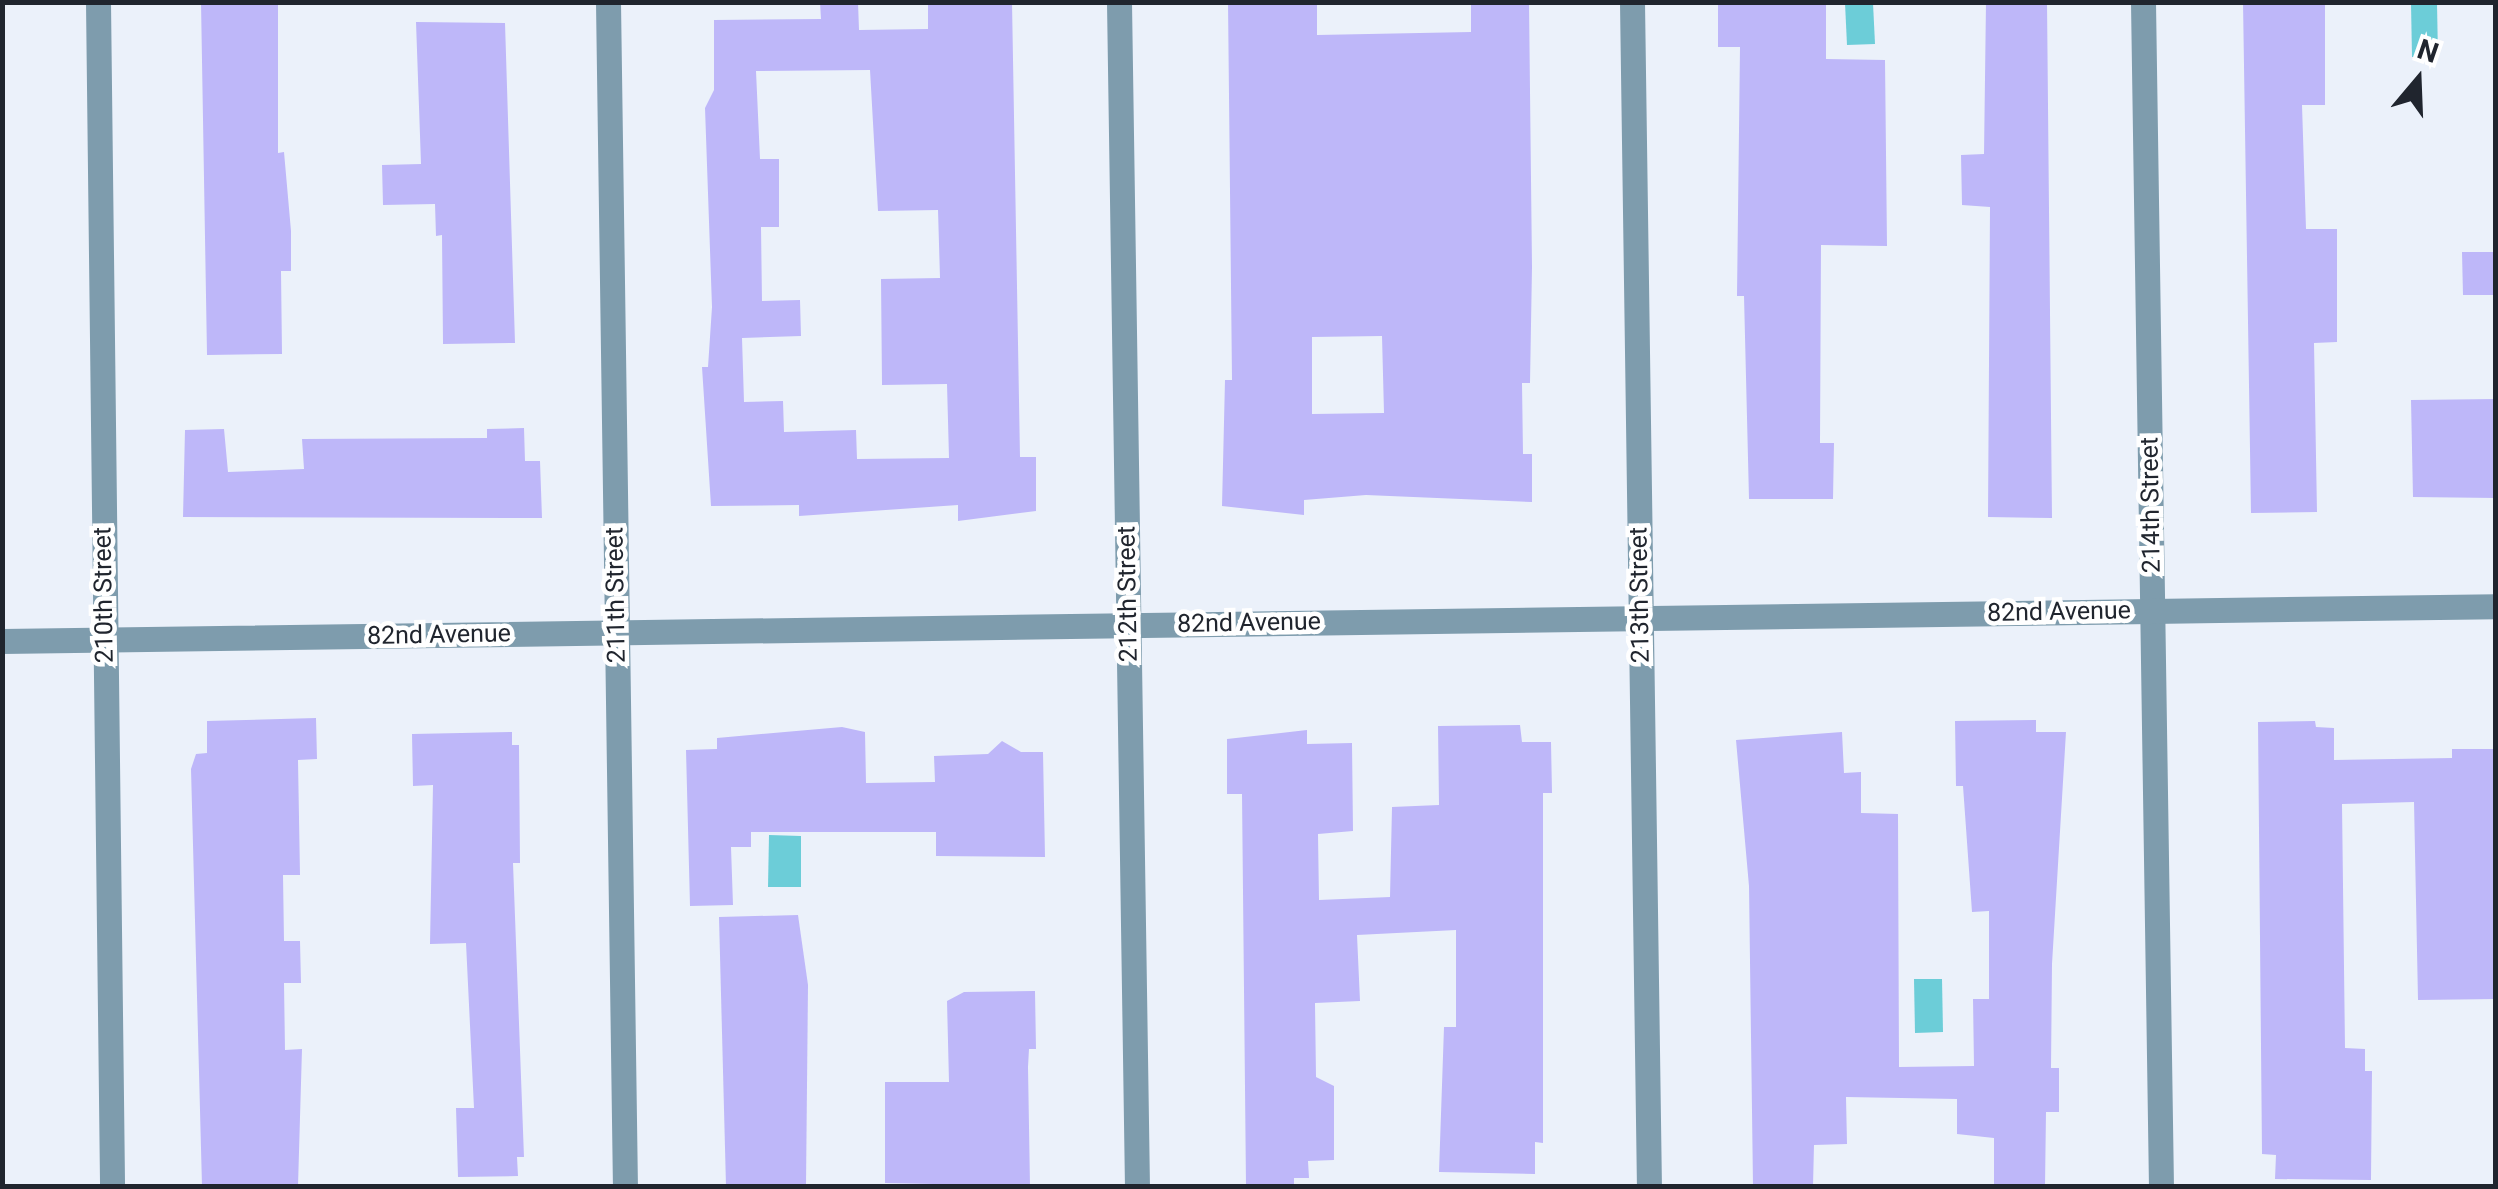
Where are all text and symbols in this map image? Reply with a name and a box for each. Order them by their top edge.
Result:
north arrow [2368,30,2468,130]
text: N [2413,32,2443,70]
street label: 214th Street [2135,437,2167,573]
street label: 212th Street [1112,526,1144,662]
street label: 210th Street [88,527,120,663]
street label: 211th Street [600,527,632,663]
street label: 213th Street [1624,527,1656,663]
street label: 82nd Avenue [1987,596,2131,628]
street label: 82nd Avenue [1177,607,1321,639]
street label: 82nd Avenue [367,619,511,651]

